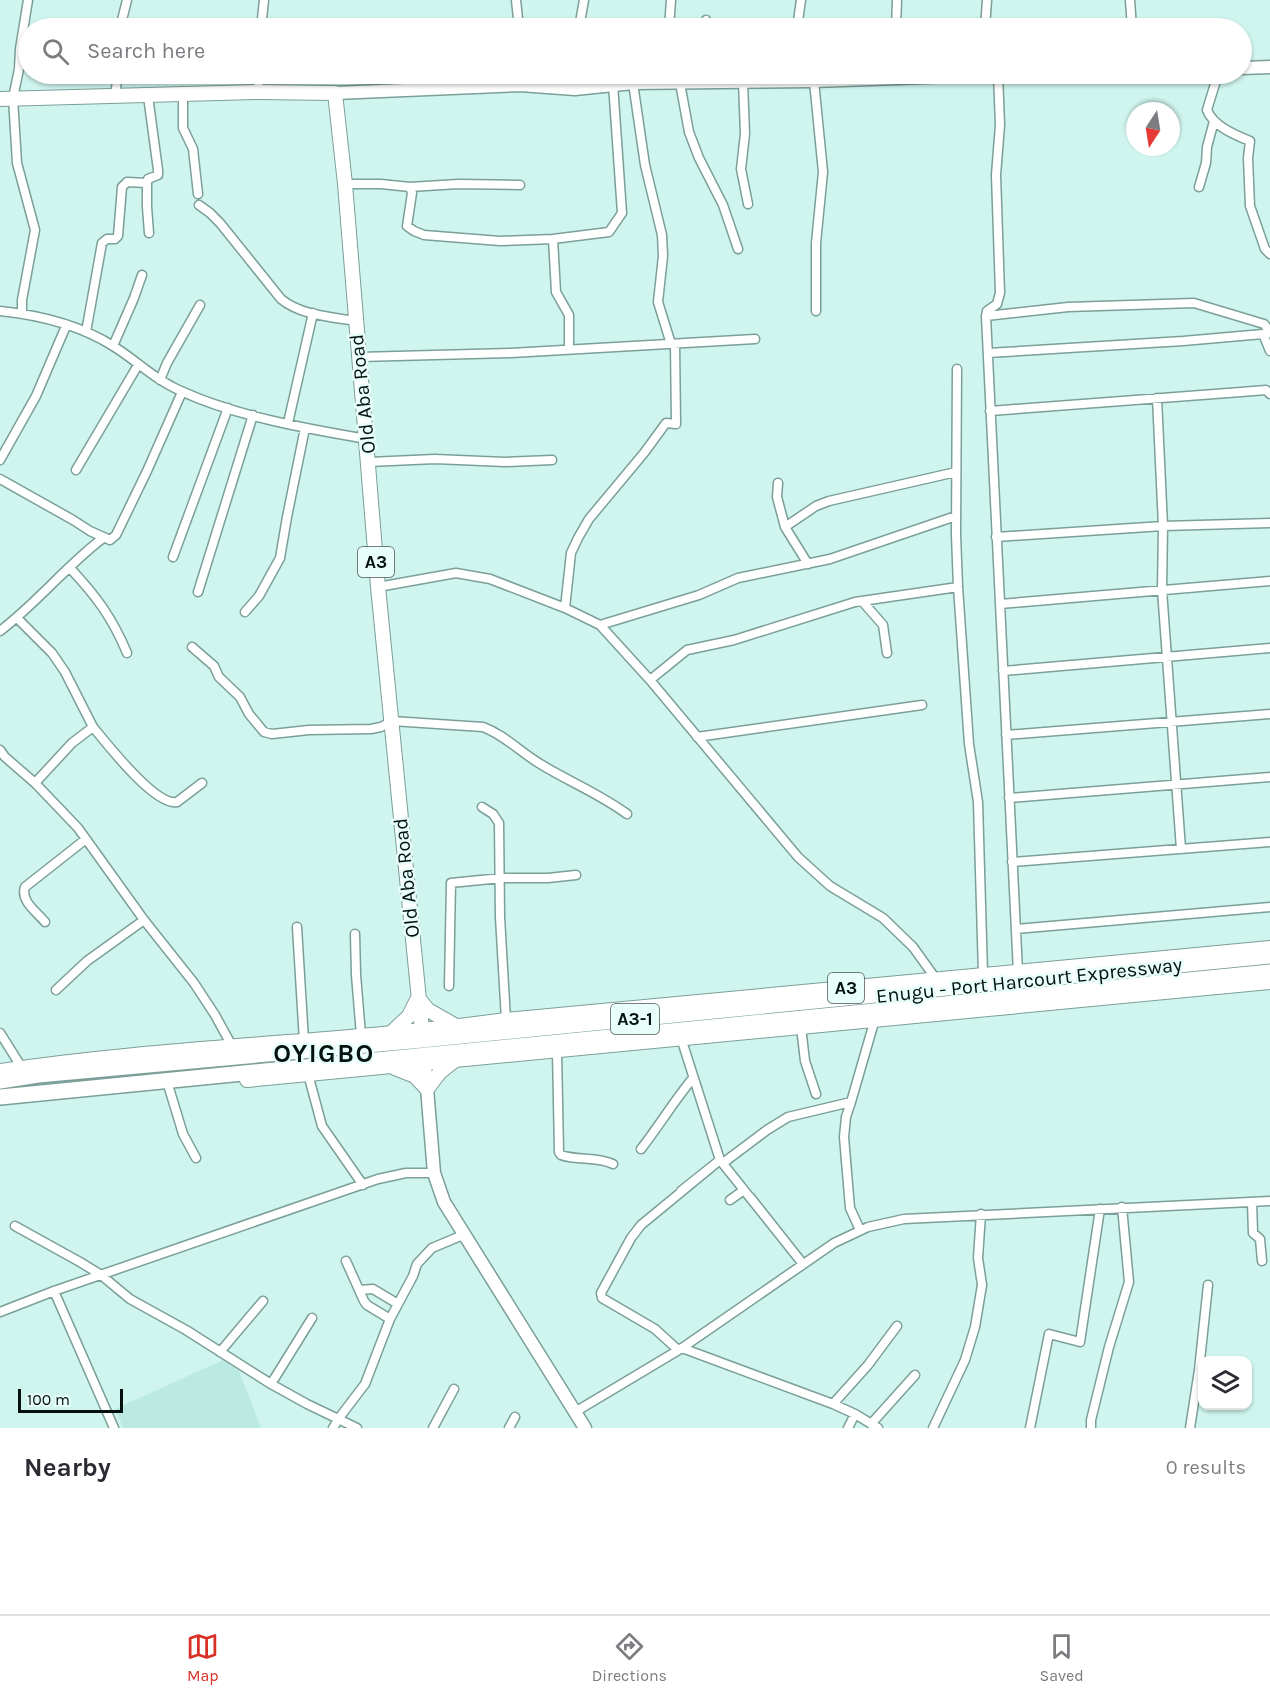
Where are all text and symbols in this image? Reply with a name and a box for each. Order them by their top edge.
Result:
search box [18,18,1252,84]
icon: search [39,35,72,68]
text: Search here [87,38,205,64]
north arrow [1126,102,1180,156]
street label: Old Aba Road [345,333,380,455]
road number: A3 [358,547,394,577]
street label: Old Aba Road [389,817,424,939]
street label: Enugu - Port Harcourt Expressway [875,953,1183,1008]
road number: A3 [828,973,864,1003]
road number: A3-1 [611,1004,659,1034]
district label: OYIGBO [273,1038,375,1069]
map controls [1198,1356,1252,1410]
button: layers [1198,1356,1252,1410]
scale bar [18,1386,123,1414]
text: 100 m [27,1390,70,1409]
text: Nearby [24,1452,111,1483]
text: 0 results [1166,1456,1246,1479]
tab: Map [186,1630,219,1685]
tab: Directions [592,1630,667,1685]
tab: Saved [1040,1630,1084,1685]

